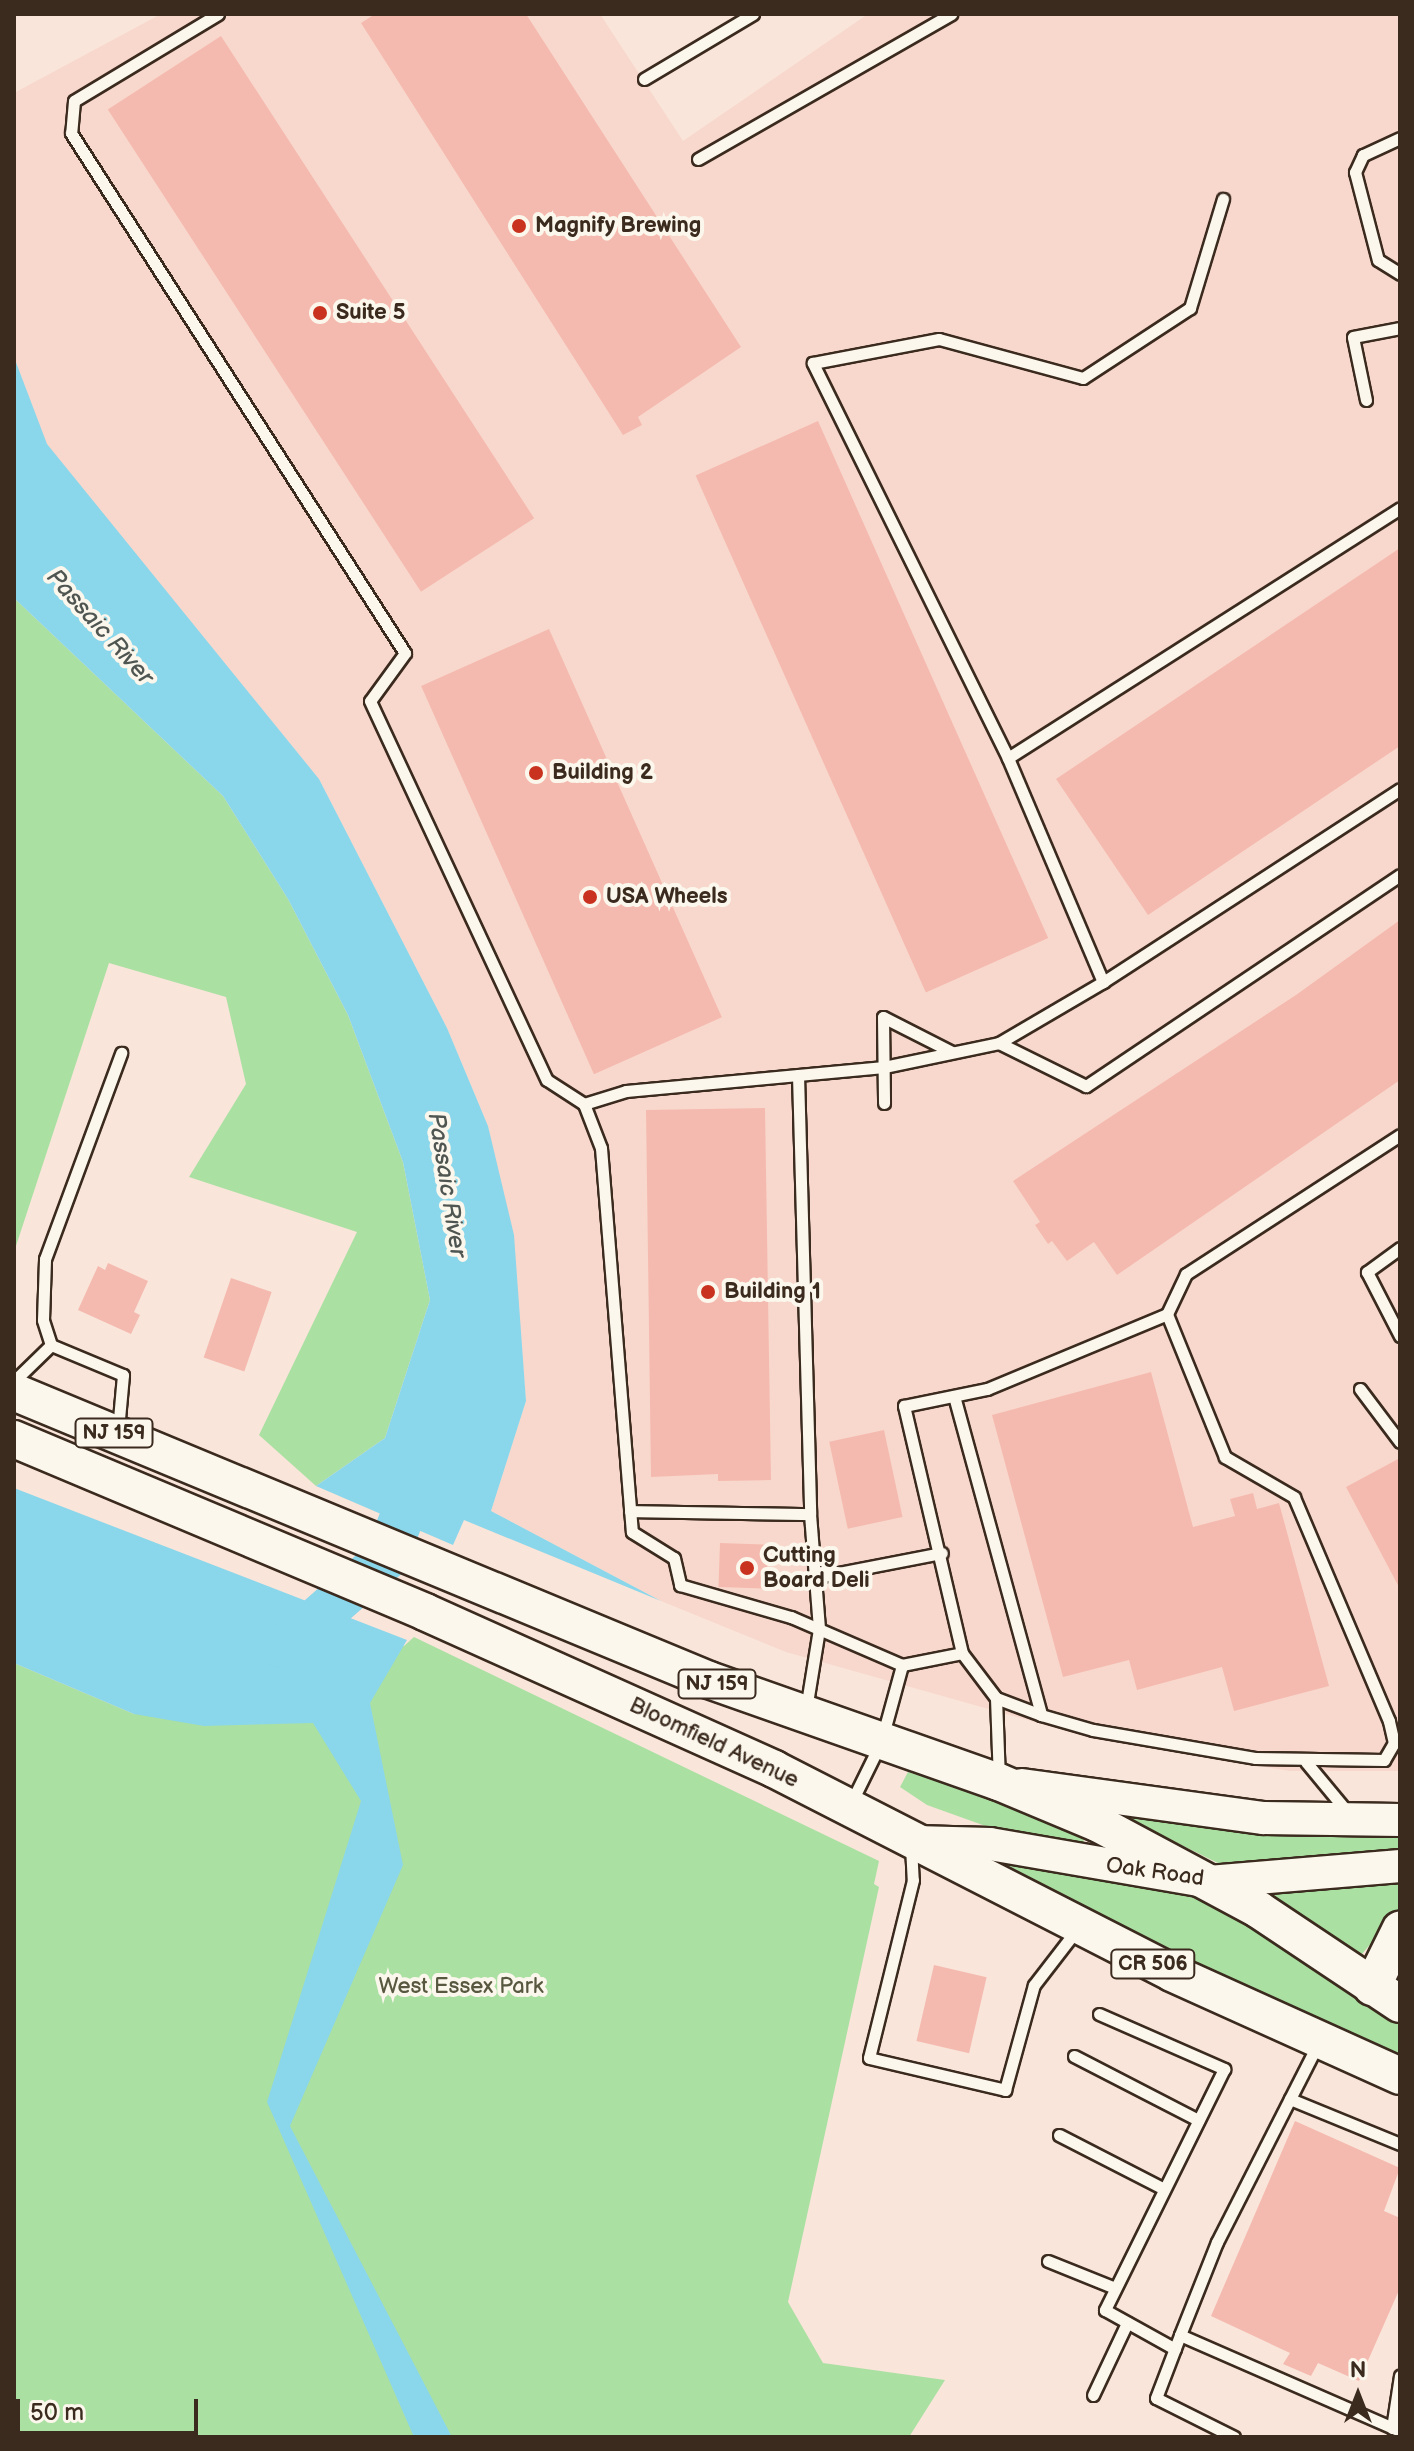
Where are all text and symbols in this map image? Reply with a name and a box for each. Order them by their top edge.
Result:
place label: Magnify Brewing [535,213,702,239]
marker: Magnify Brewing [510,217,528,235]
place label: Suite 5 [336,300,405,326]
marker: Suite 5 [311,304,329,322]
water label: Passaic River [40,563,160,691]
place label: Building 2 [552,760,653,786]
marker: Building 2 [527,764,545,782]
place label: USA Wheels [606,884,728,910]
marker: USA Wheels [581,888,599,906]
water label: Passaic River [421,1111,473,1259]
place label: Building 1 [724,1279,821,1305]
marker: Building 1 [699,1283,717,1301]
road number: NJ 159 [74,1417,154,1449]
place label: Cutting Board Deli [763,1542,870,1594]
marker: Cutting Board Deli [738,1559,756,1577]
road number: NJ 159 [677,1668,757,1700]
street label: Bloomfield Avenue [625,1692,803,1794]
street label: Oak Road [1104,1852,1206,1892]
road number: CR 506 [1109,1948,1197,1980]
park label: West Essex Park [379,1974,543,2000]
north arrow [1318,2355,1398,2435]
text: N [1350,2357,1366,2384]
scale bar [20,2383,202,2433]
text: 50 m [30,2398,84,2427]

